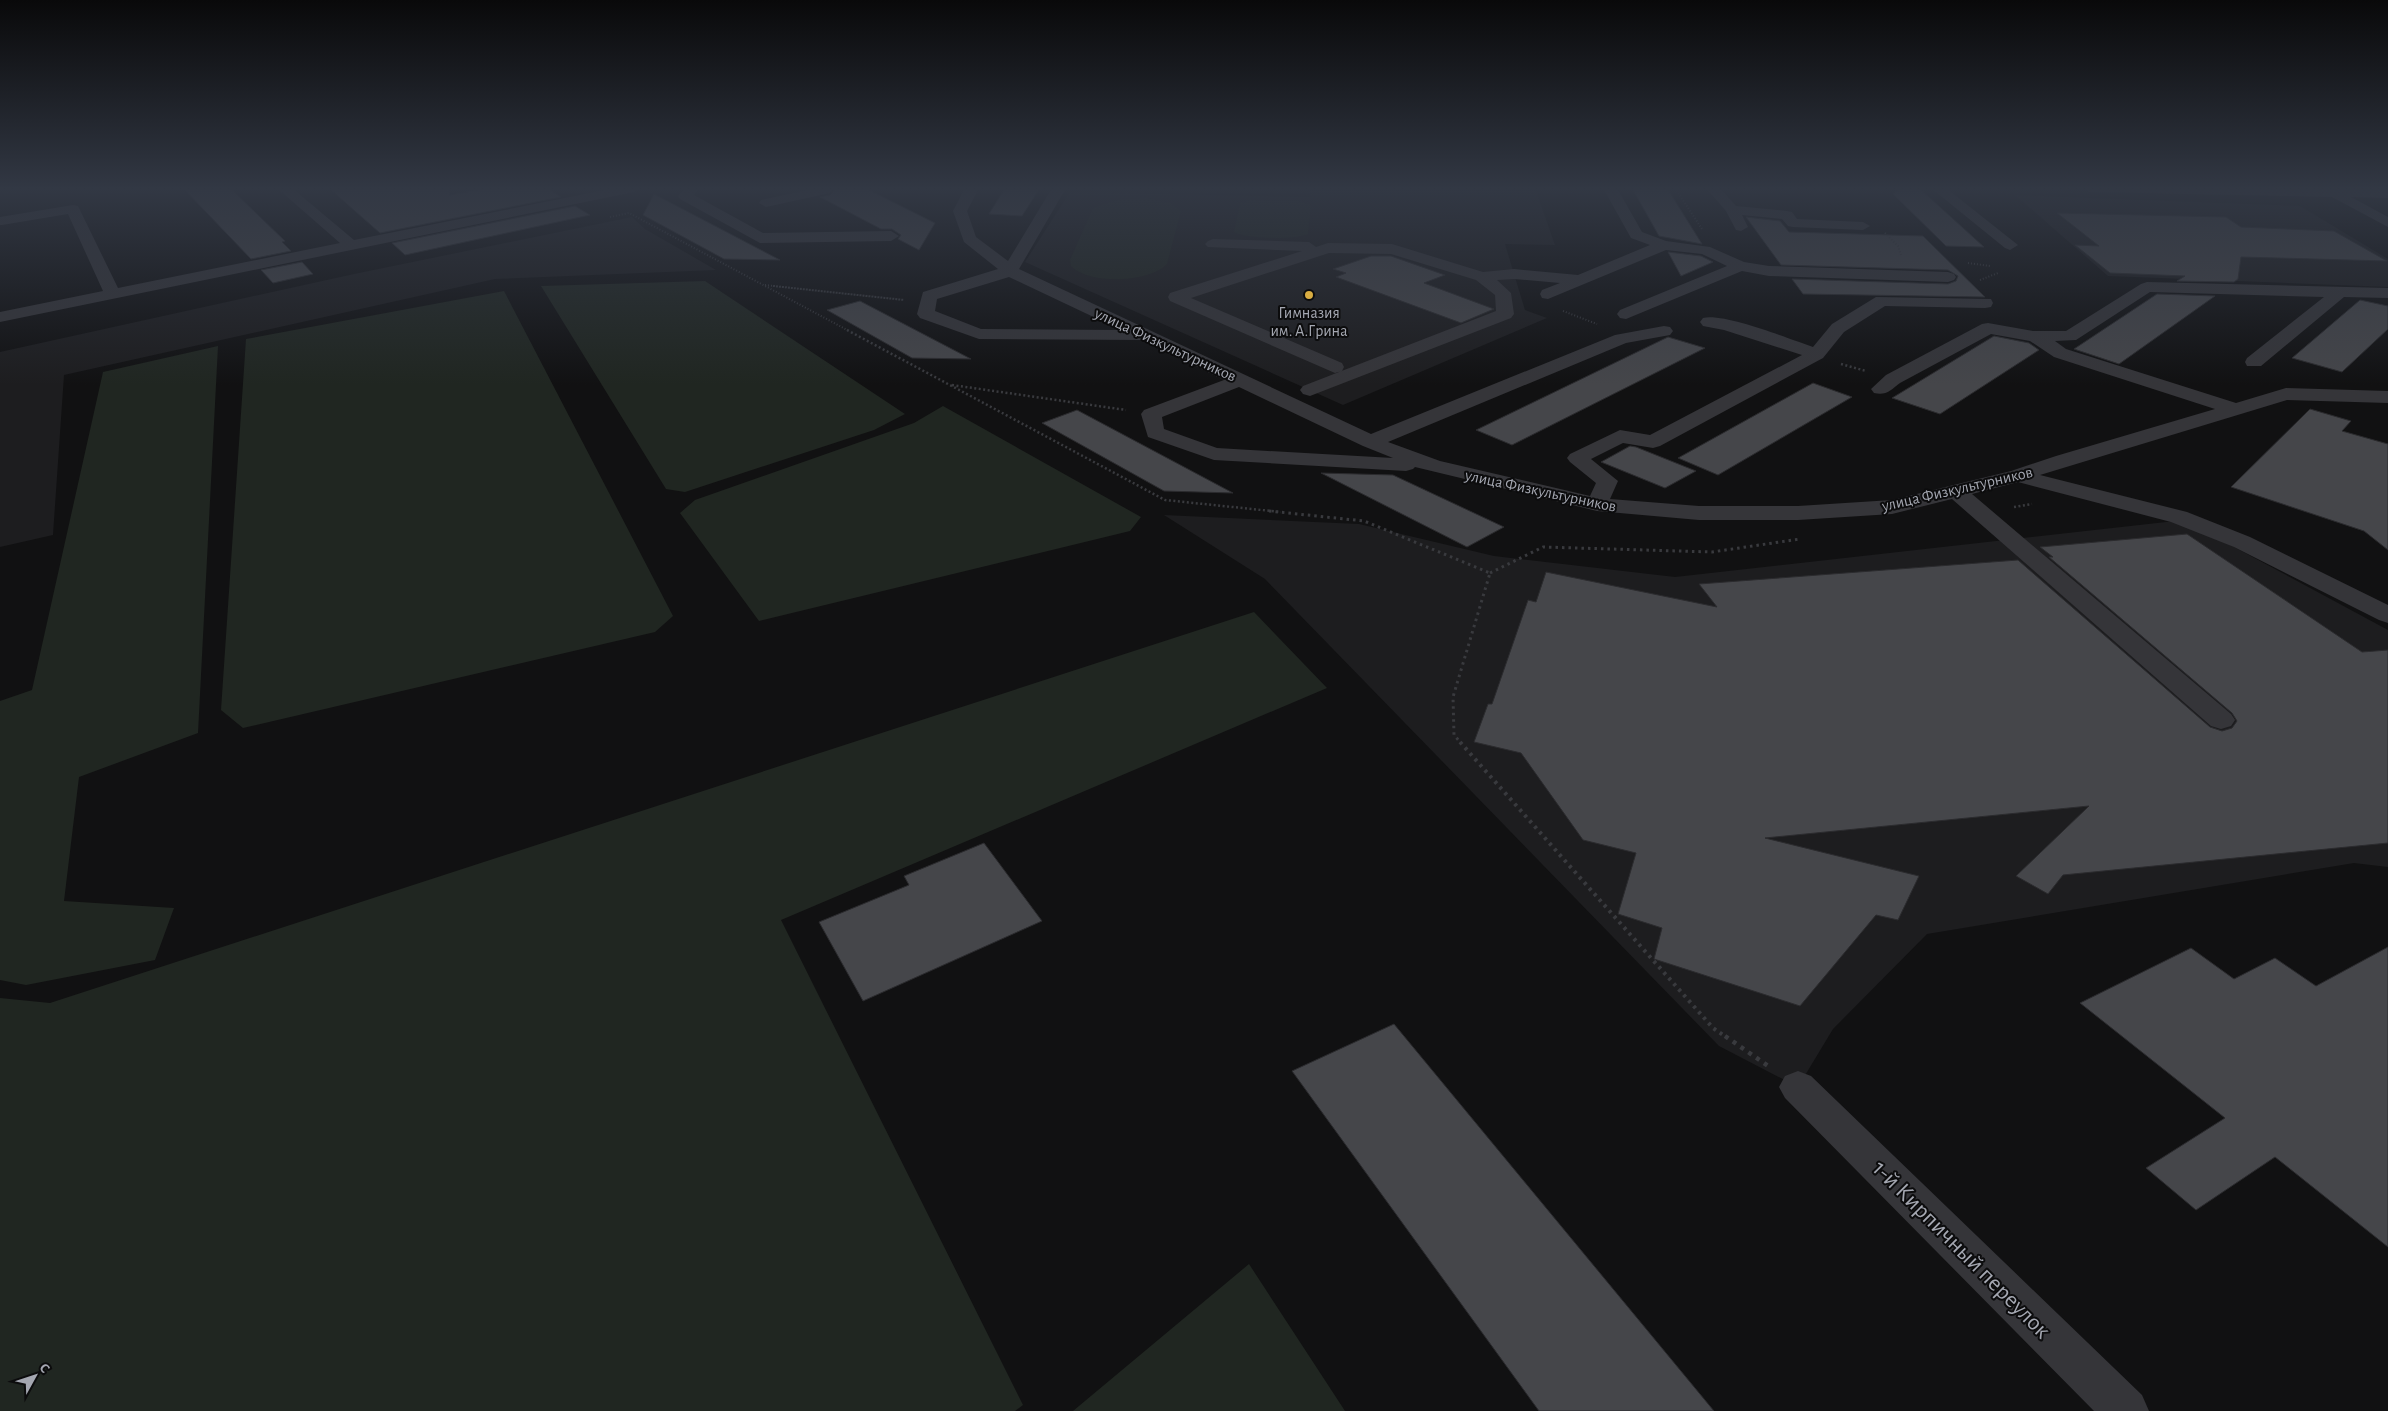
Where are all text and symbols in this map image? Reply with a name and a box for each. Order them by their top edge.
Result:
marker: Гимназия им. А.Грина [1303,289,1315,301]
street label: улица Физкультурников [1091,305,1239,386]
place label: Гимназия им. А.Грина [1271,305,1347,339]
street label: улица Физкультурников [1879,464,2034,515]
street label: улица Физкультурников [1463,467,1618,516]
street label: 1-й Кирпичный переулок [1868,1156,2055,1343]
north arrow [10,1351,60,1401]
text: С [36,1361,52,1376]

